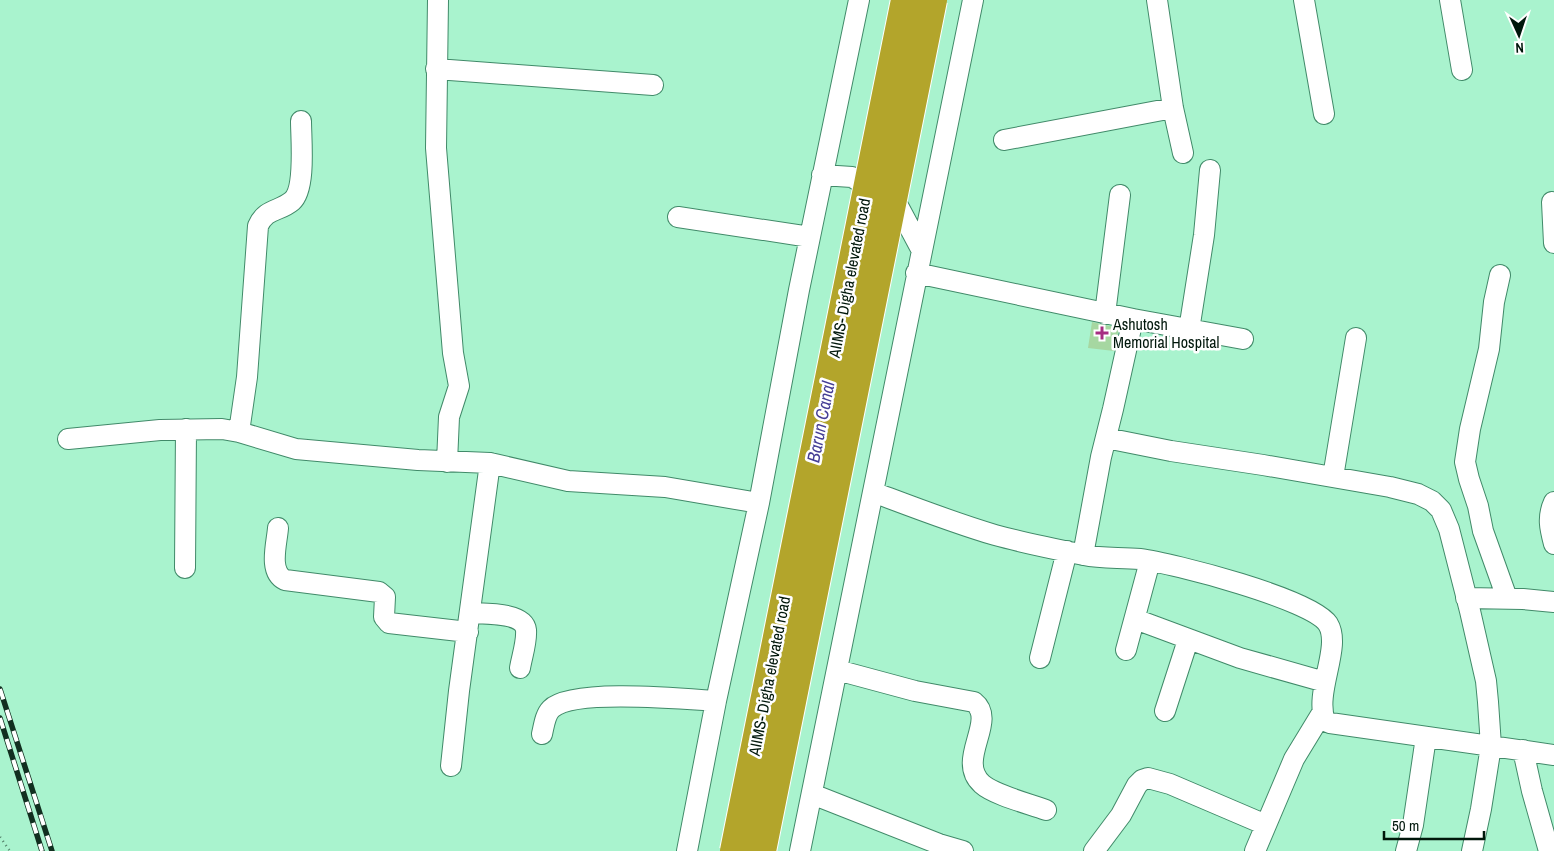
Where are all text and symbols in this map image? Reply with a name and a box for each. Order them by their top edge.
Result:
north arrow [1494,10,1544,60]
text: N [1515,39,1524,57]
street label: AIIMS- Digha elevated road [823,196,875,361]
place label: Ashutosh Memorial Hospital [1112,313,1220,353]
marker: Ashutosh Memorial Hospital [1095,326,1109,340]
water label: Barun Canal [800,379,841,465]
street label: AIIMS- Digha elevated road [743,594,795,759]
scale bar [1384,808,1484,840]
text: 50 m [1392,815,1419,836]

